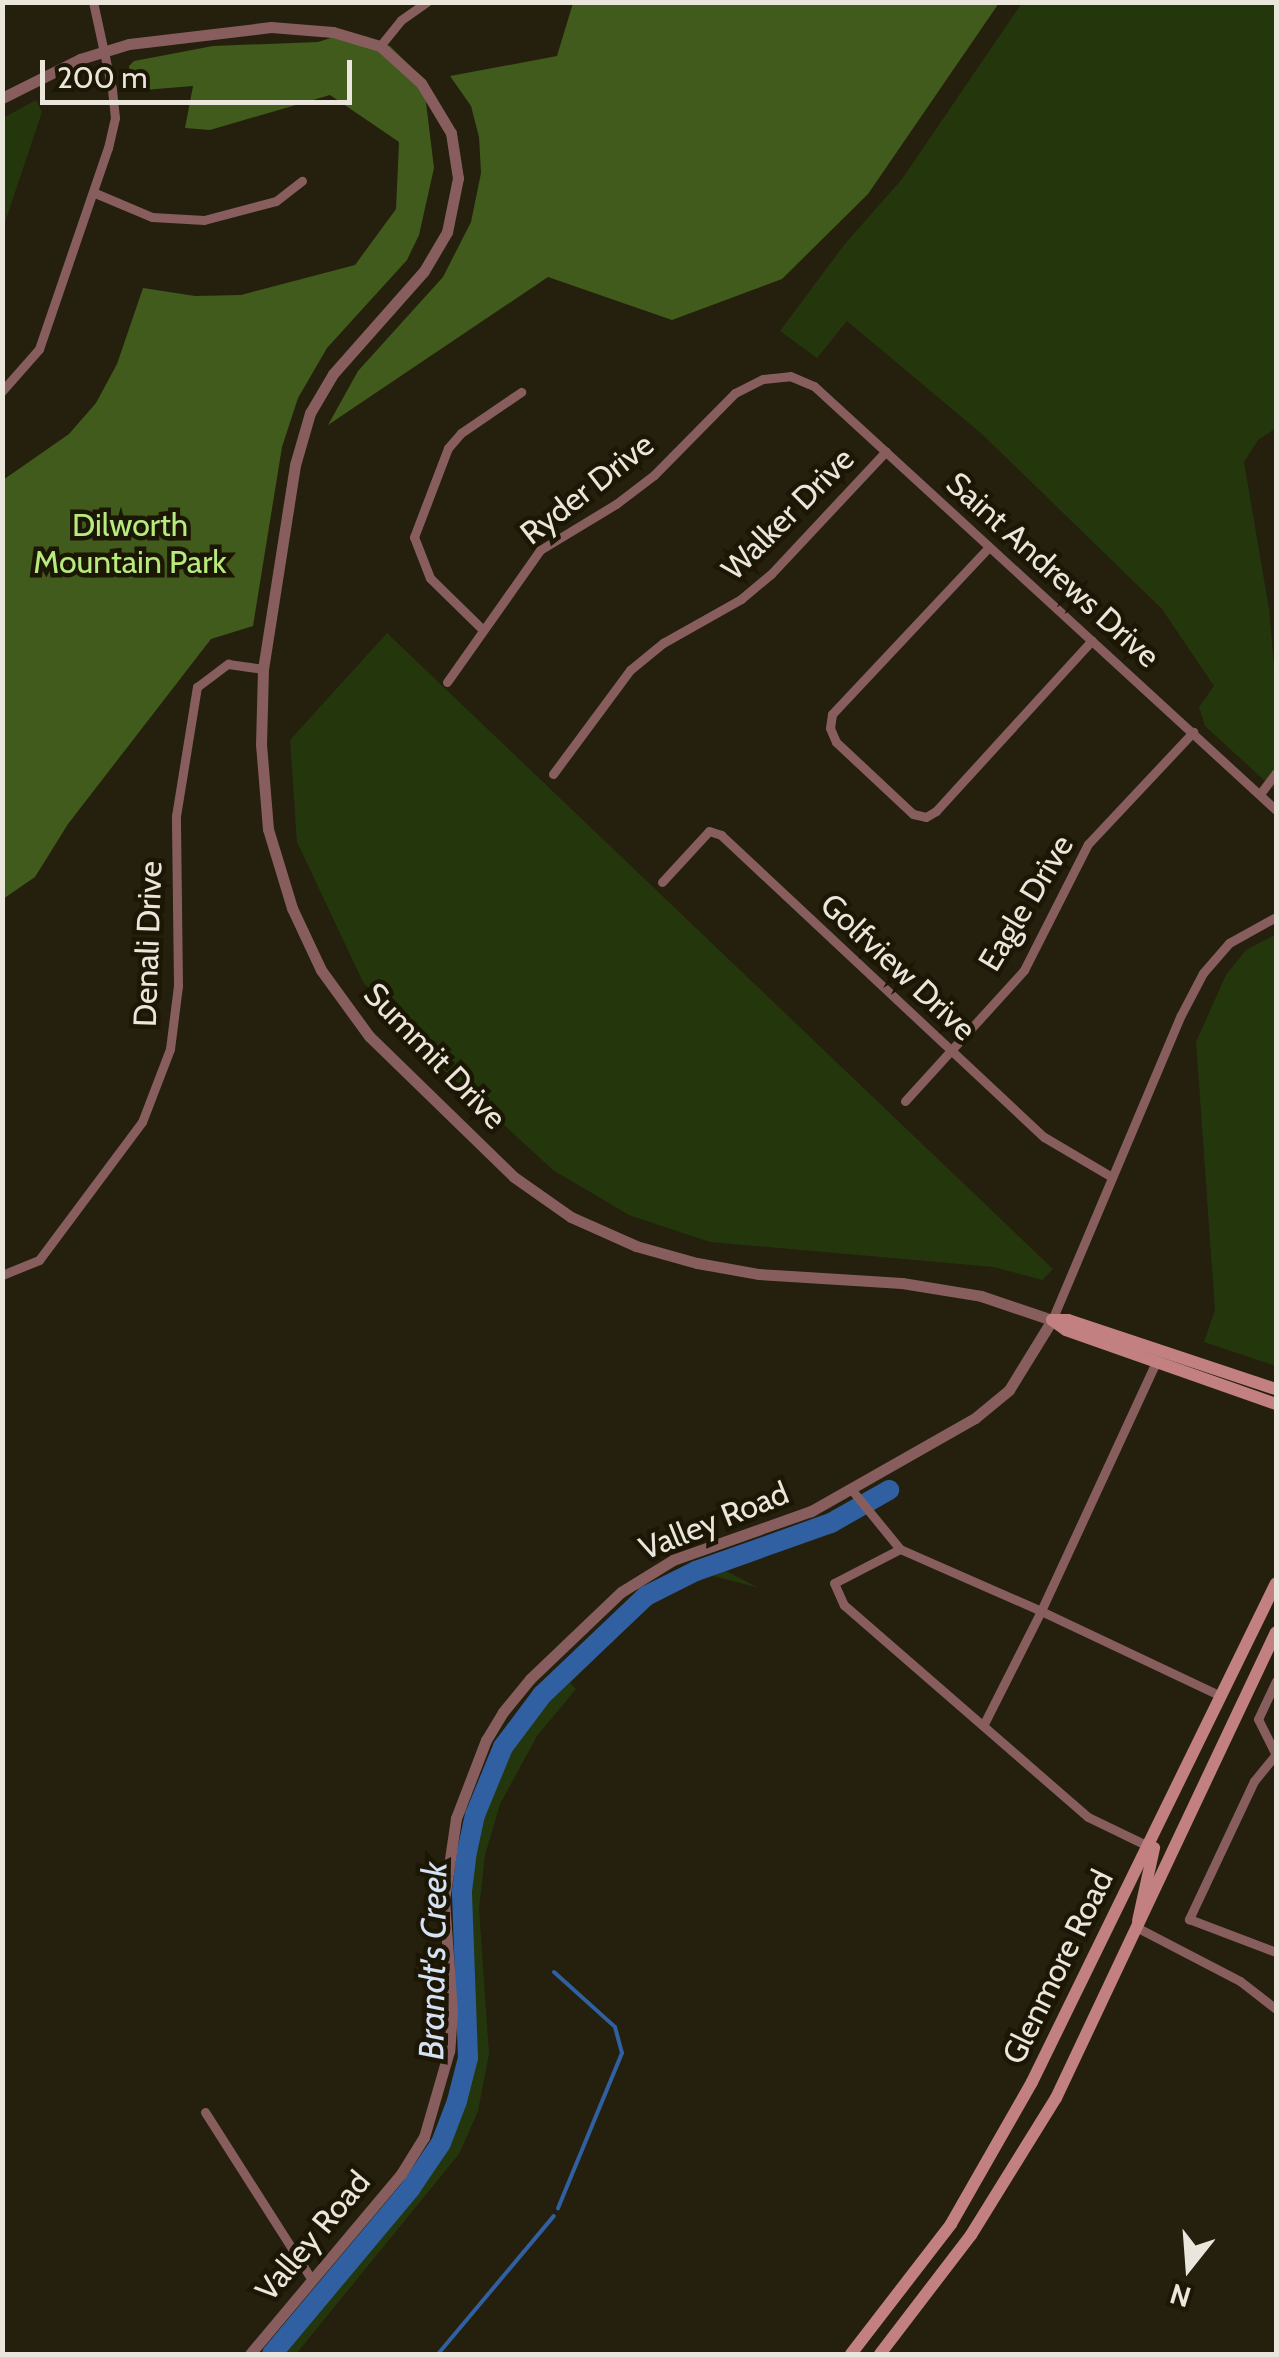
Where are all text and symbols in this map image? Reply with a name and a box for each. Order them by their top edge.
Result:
scale bar [45,40,358,102]
text: 200 m [57,59,148,96]
street label: Ryder Drive [513,425,661,553]
street label: Walker Drive [714,440,862,588]
street label: Saint Andrews Drive [939,464,1167,676]
park label: Dilworth Mountain Park [33,507,227,582]
street label: Eagle Drive [970,828,1082,978]
street label: Denali Drive [126,860,170,1028]
street label: Golfview Drive [812,885,984,1049]
street label: Summit Drive [356,975,514,1137]
street label: Valley Road [634,1474,794,1568]
water label: Brandt's Creek [410,1861,456,2061]
street label: Glenmore Road [994,1864,1122,2070]
street label: Valley Road [248,2163,378,2309]
north arrow [1139,2217,1239,2317]
text: N [1166,2277,1195,2315]

